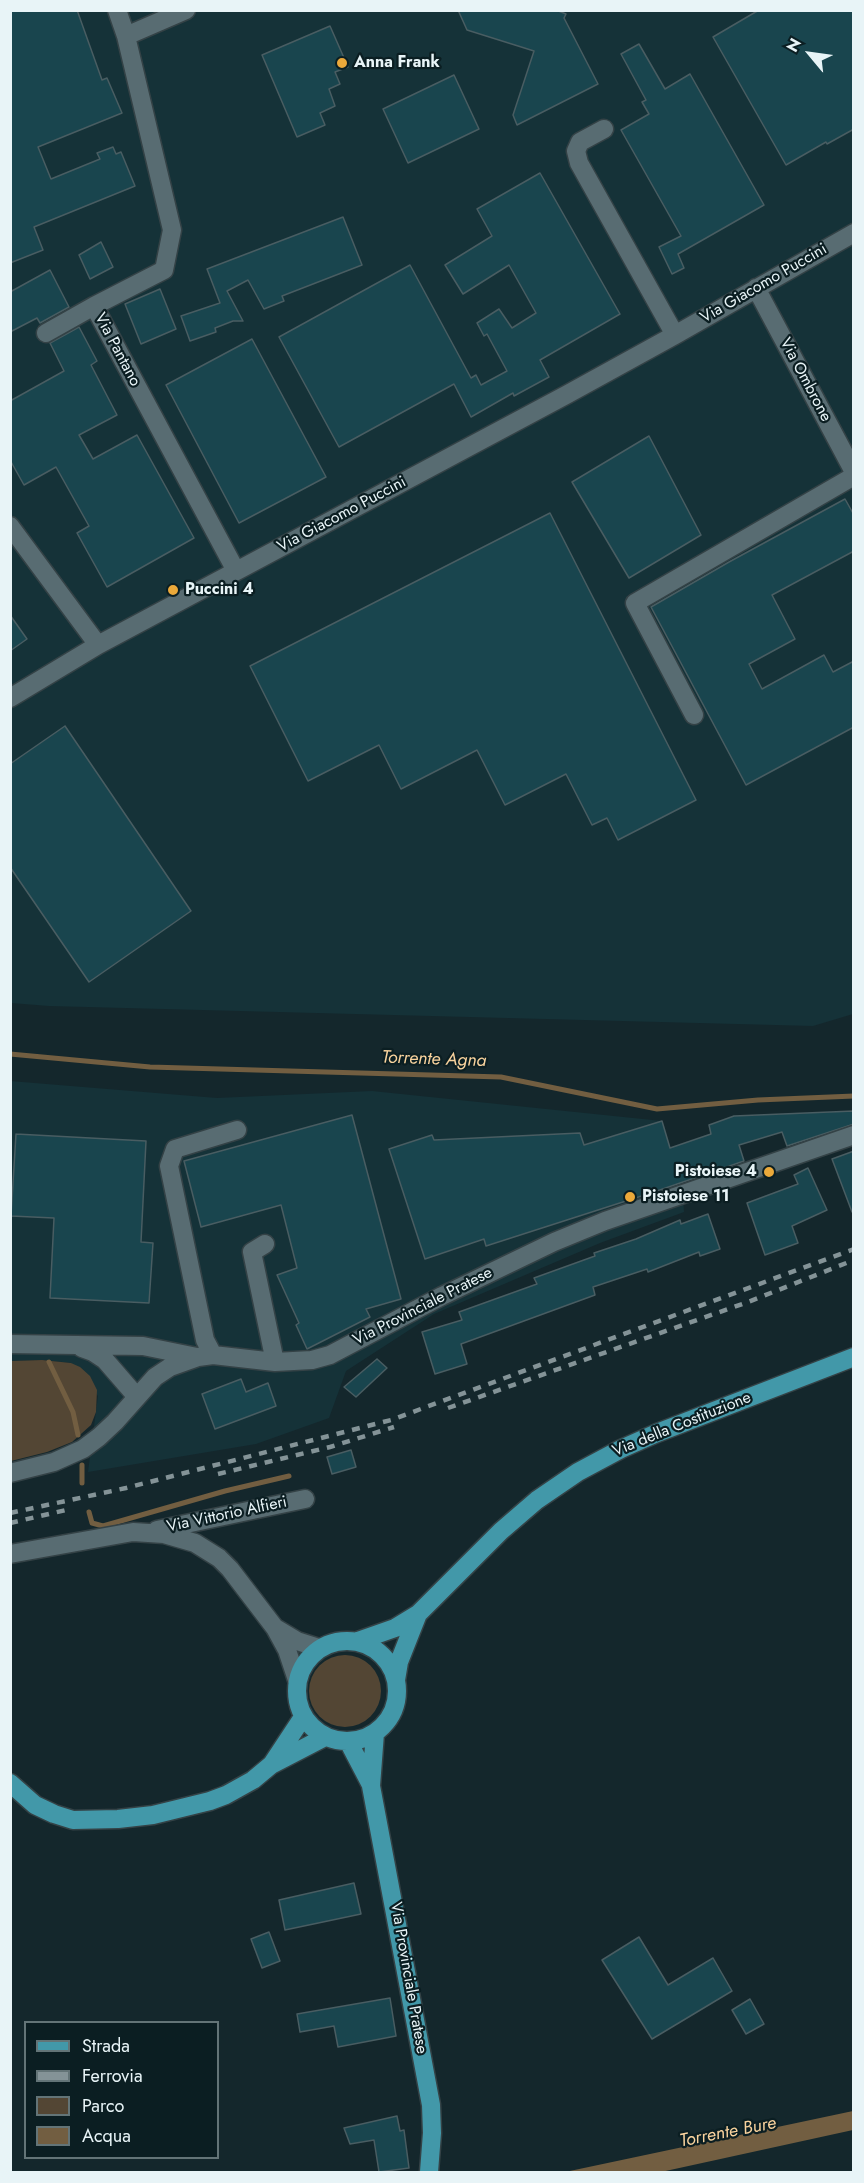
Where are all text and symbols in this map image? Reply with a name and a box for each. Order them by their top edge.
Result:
north arrow [780,24,840,84]
text: N [781,34,807,56]
place label: Anna Frank [354,53,440,73]
marker: Anna Frank [335,56,349,70]
street label: Via Giacomo Puccini [697,240,831,328]
street label: Via Pantano [90,310,144,390]
street label: Via Ombrone [775,335,835,425]
street label: Via Giacomo Puccini [274,473,410,557]
place label: Puccini 4 [185,580,254,600]
marker: Puccini 4 [166,583,180,597]
water label: Torrente Agna [381,1047,487,1073]
place label: Pistoiese 4 [675,1162,757,1182]
marker: Pistoiese 4 [762,1165,776,1179]
place label: Pistoiese 11 [642,1187,729,1207]
marker: Pistoiese 11 [623,1190,637,1204]
street label: Via Provinciale Pratese [350,1264,496,1350]
street label: Via della Costituzione [610,1388,754,1462]
street label: Via Vittorio Alfieri [165,1493,289,1537]
street label: Via Provinciale Pratese [385,1901,431,2055]
legend [24,2021,219,2159]
text: Strada [82,2033,130,2059]
text: Ferrovia [82,2063,143,2089]
text: Parco [82,2093,124,2119]
water label: Torrente Bure [678,2113,778,2153]
text: Acqua [82,2123,131,2149]

